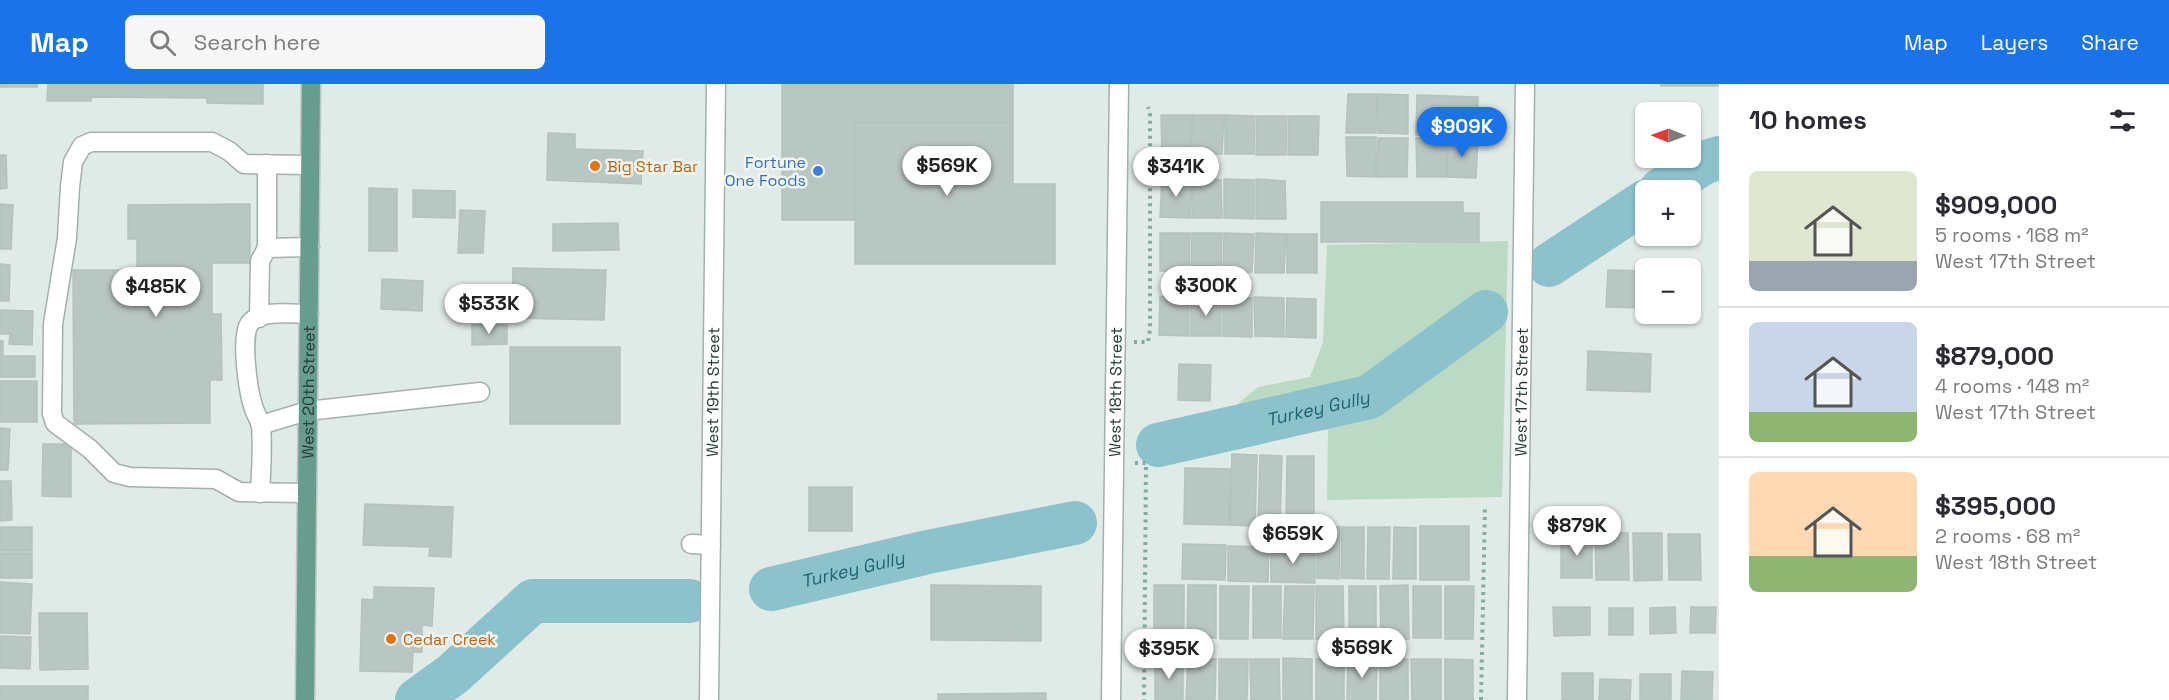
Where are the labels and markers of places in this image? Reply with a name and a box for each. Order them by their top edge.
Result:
pin: $909K [1420,107,1504,158]
pin: $569K [905,146,989,197]
pin: $341K [1134,147,1218,198]
place label: Fortune One Foods [725,152,806,191]
place label: Big Star Bar [607,156,698,177]
marker: Big Star Bar [588,159,602,173]
marker: Fortune One Foods [811,164,825,178]
pin: $300K [1164,266,1248,317]
pin: $485K [114,267,198,318]
pin: $533K [447,284,531,335]
pin: $879K [1535,506,1619,557]
pin: $659K [1251,514,1335,565]
pin: $569K [1320,628,1404,679]
place label: Cedar Creek [403,629,496,650]
pin: $395K [1127,629,1211,680]
marker: Cedar Creek [384,632,398,646]

